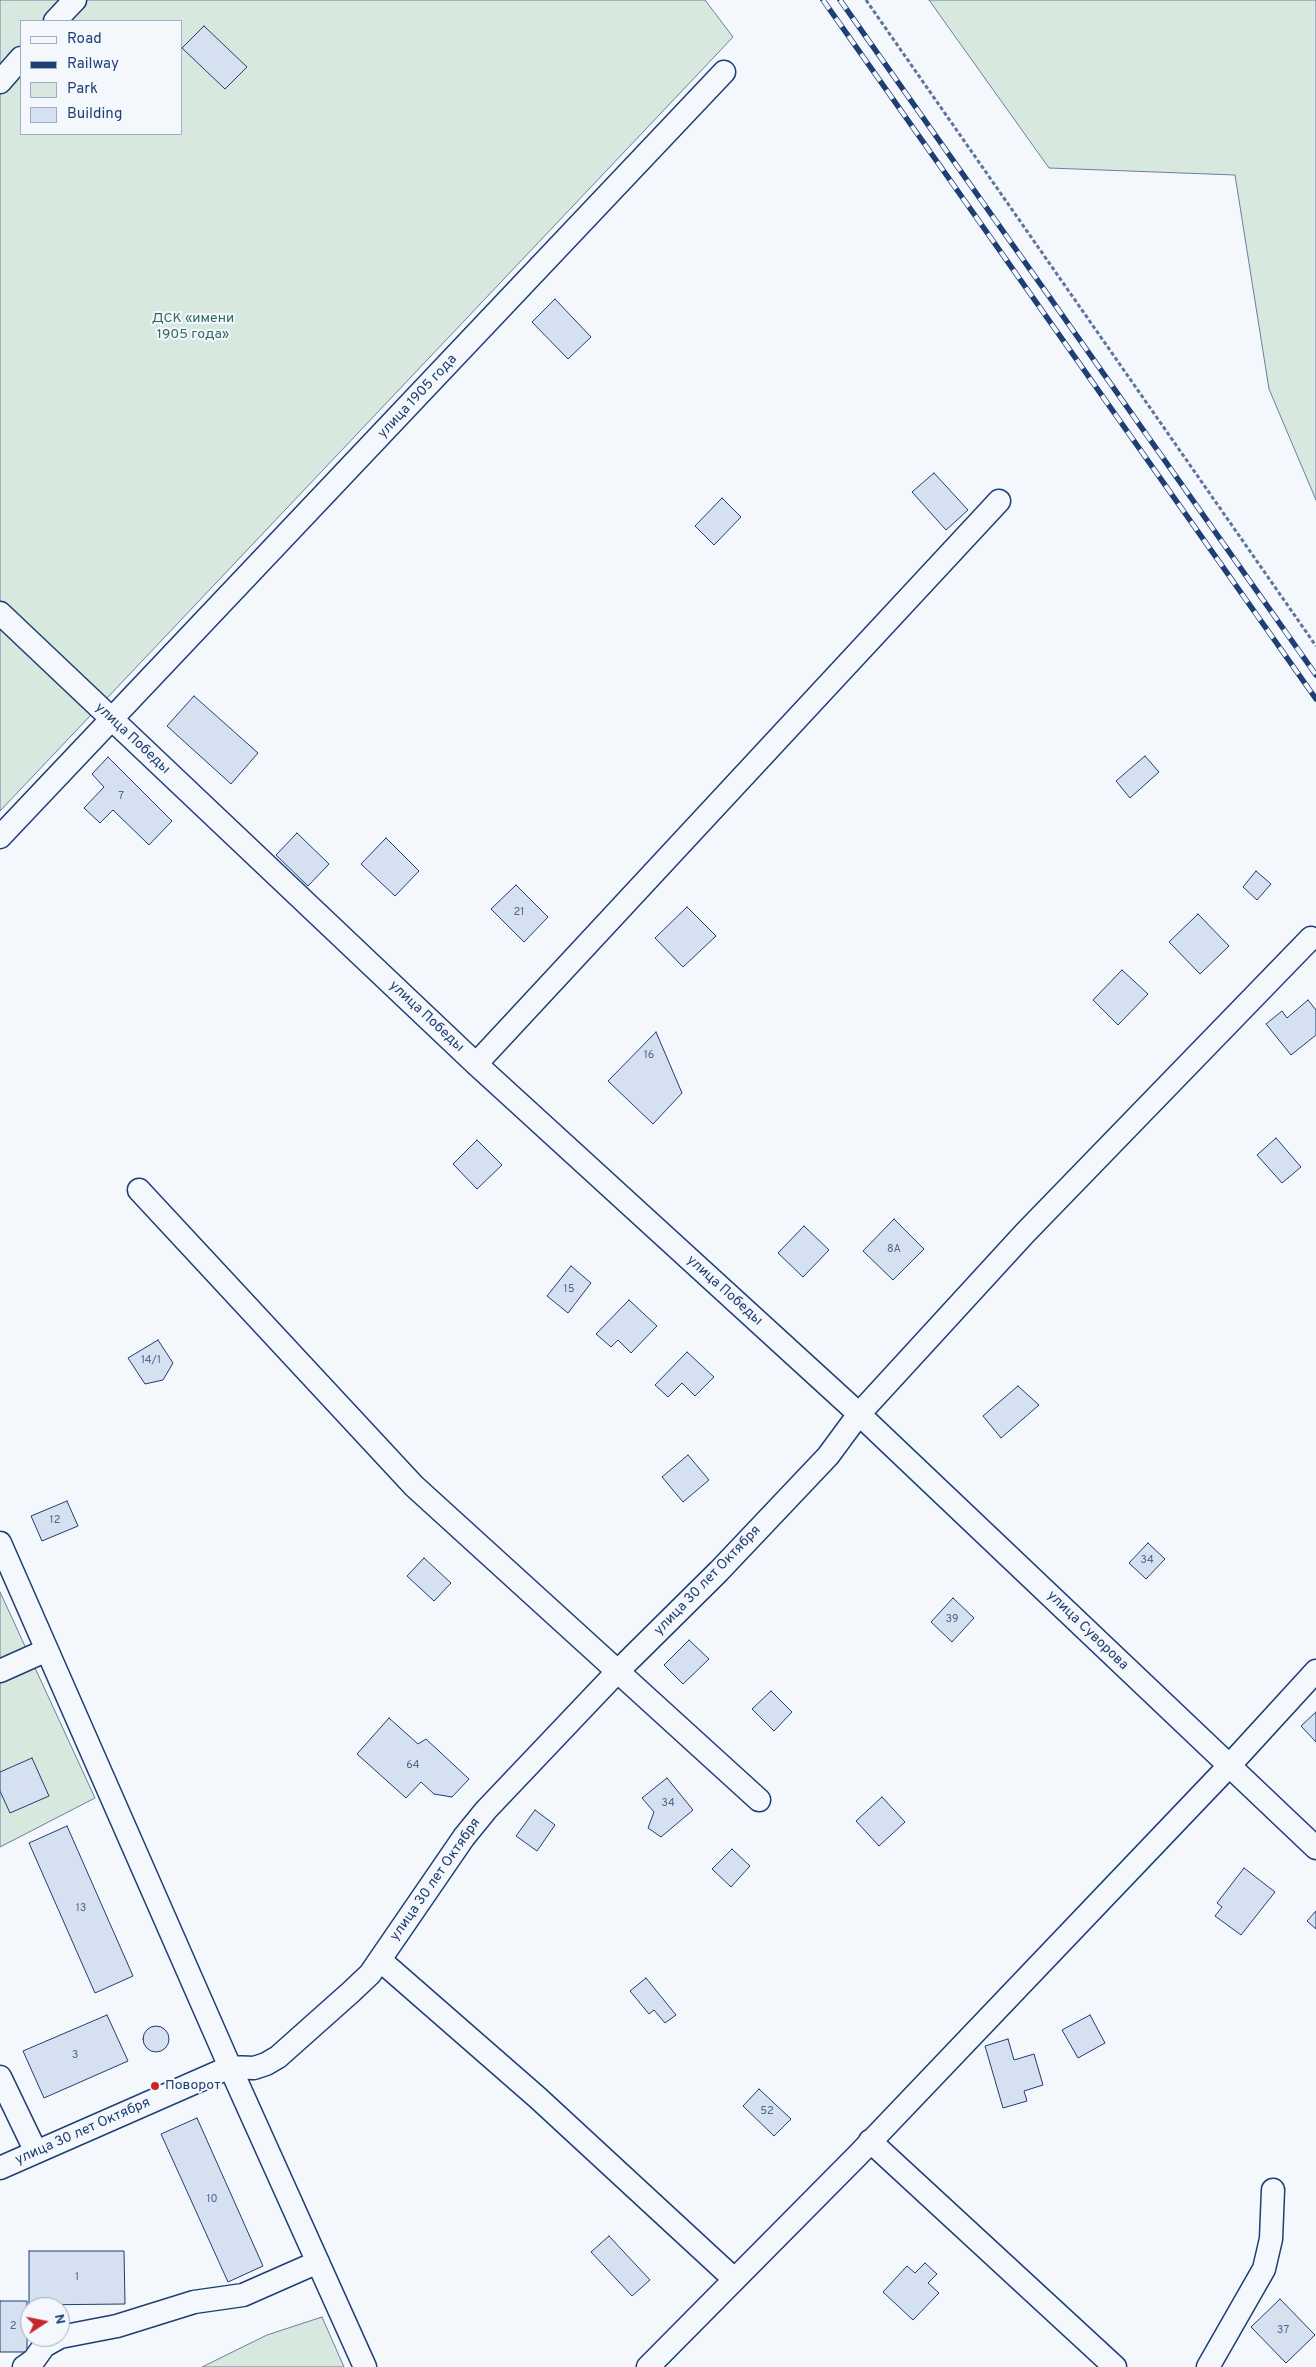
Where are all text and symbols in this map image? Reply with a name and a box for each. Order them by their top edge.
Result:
legend [20,20,182,135]
text: Road [67,30,102,49]
text: Railway [67,55,119,74]
text: Park [67,80,98,99]
text: Building [67,105,122,124]
park label: ДСК «имени 1905 года» [152,311,234,344]
street label: улица 1905 года [375,352,461,442]
street label: улица Победы [91,700,173,778]
house number: 7 [118,790,124,804]
house number: 21 [514,906,524,920]
street label: улица Победы [385,978,467,1056]
house number: 16 [644,1049,654,1063]
house number: 8А [887,1243,901,1257]
street label: улица Победы [682,1252,766,1330]
house number: 15 [564,1283,574,1297]
house number: 14/1 [141,1354,161,1368]
house number: 12 [50,1514,60,1528]
street label: улица 30 лет Октября [651,1523,765,1639]
house number: 34 [1140,1554,1154,1568]
street label: улица Суворова [1043,1588,1131,1674]
house number: 39 [946,1613,958,1627]
house number: 64 [406,1759,420,1773]
house number: 34 [661,1797,675,1811]
street label: улица 30 лет Октября [387,1815,485,1945]
house number: 13 [76,1902,86,1916]
house number: 3 [72,2049,78,2063]
place label: Поворот [165,2078,221,2094]
marker: Поворот [149,2080,161,2092]
street label: улица 30 лет Октября [13,2095,153,2169]
house number: 52 [760,2105,774,2119]
house number: 10 [206,2193,218,2207]
house number: 1 [75,2271,79,2285]
north arrow [20,2297,70,2347]
text: N [50,2313,69,2326]
house number: 2 [10,2320,16,2334]
house number: 37 [1277,2324,1289,2338]

